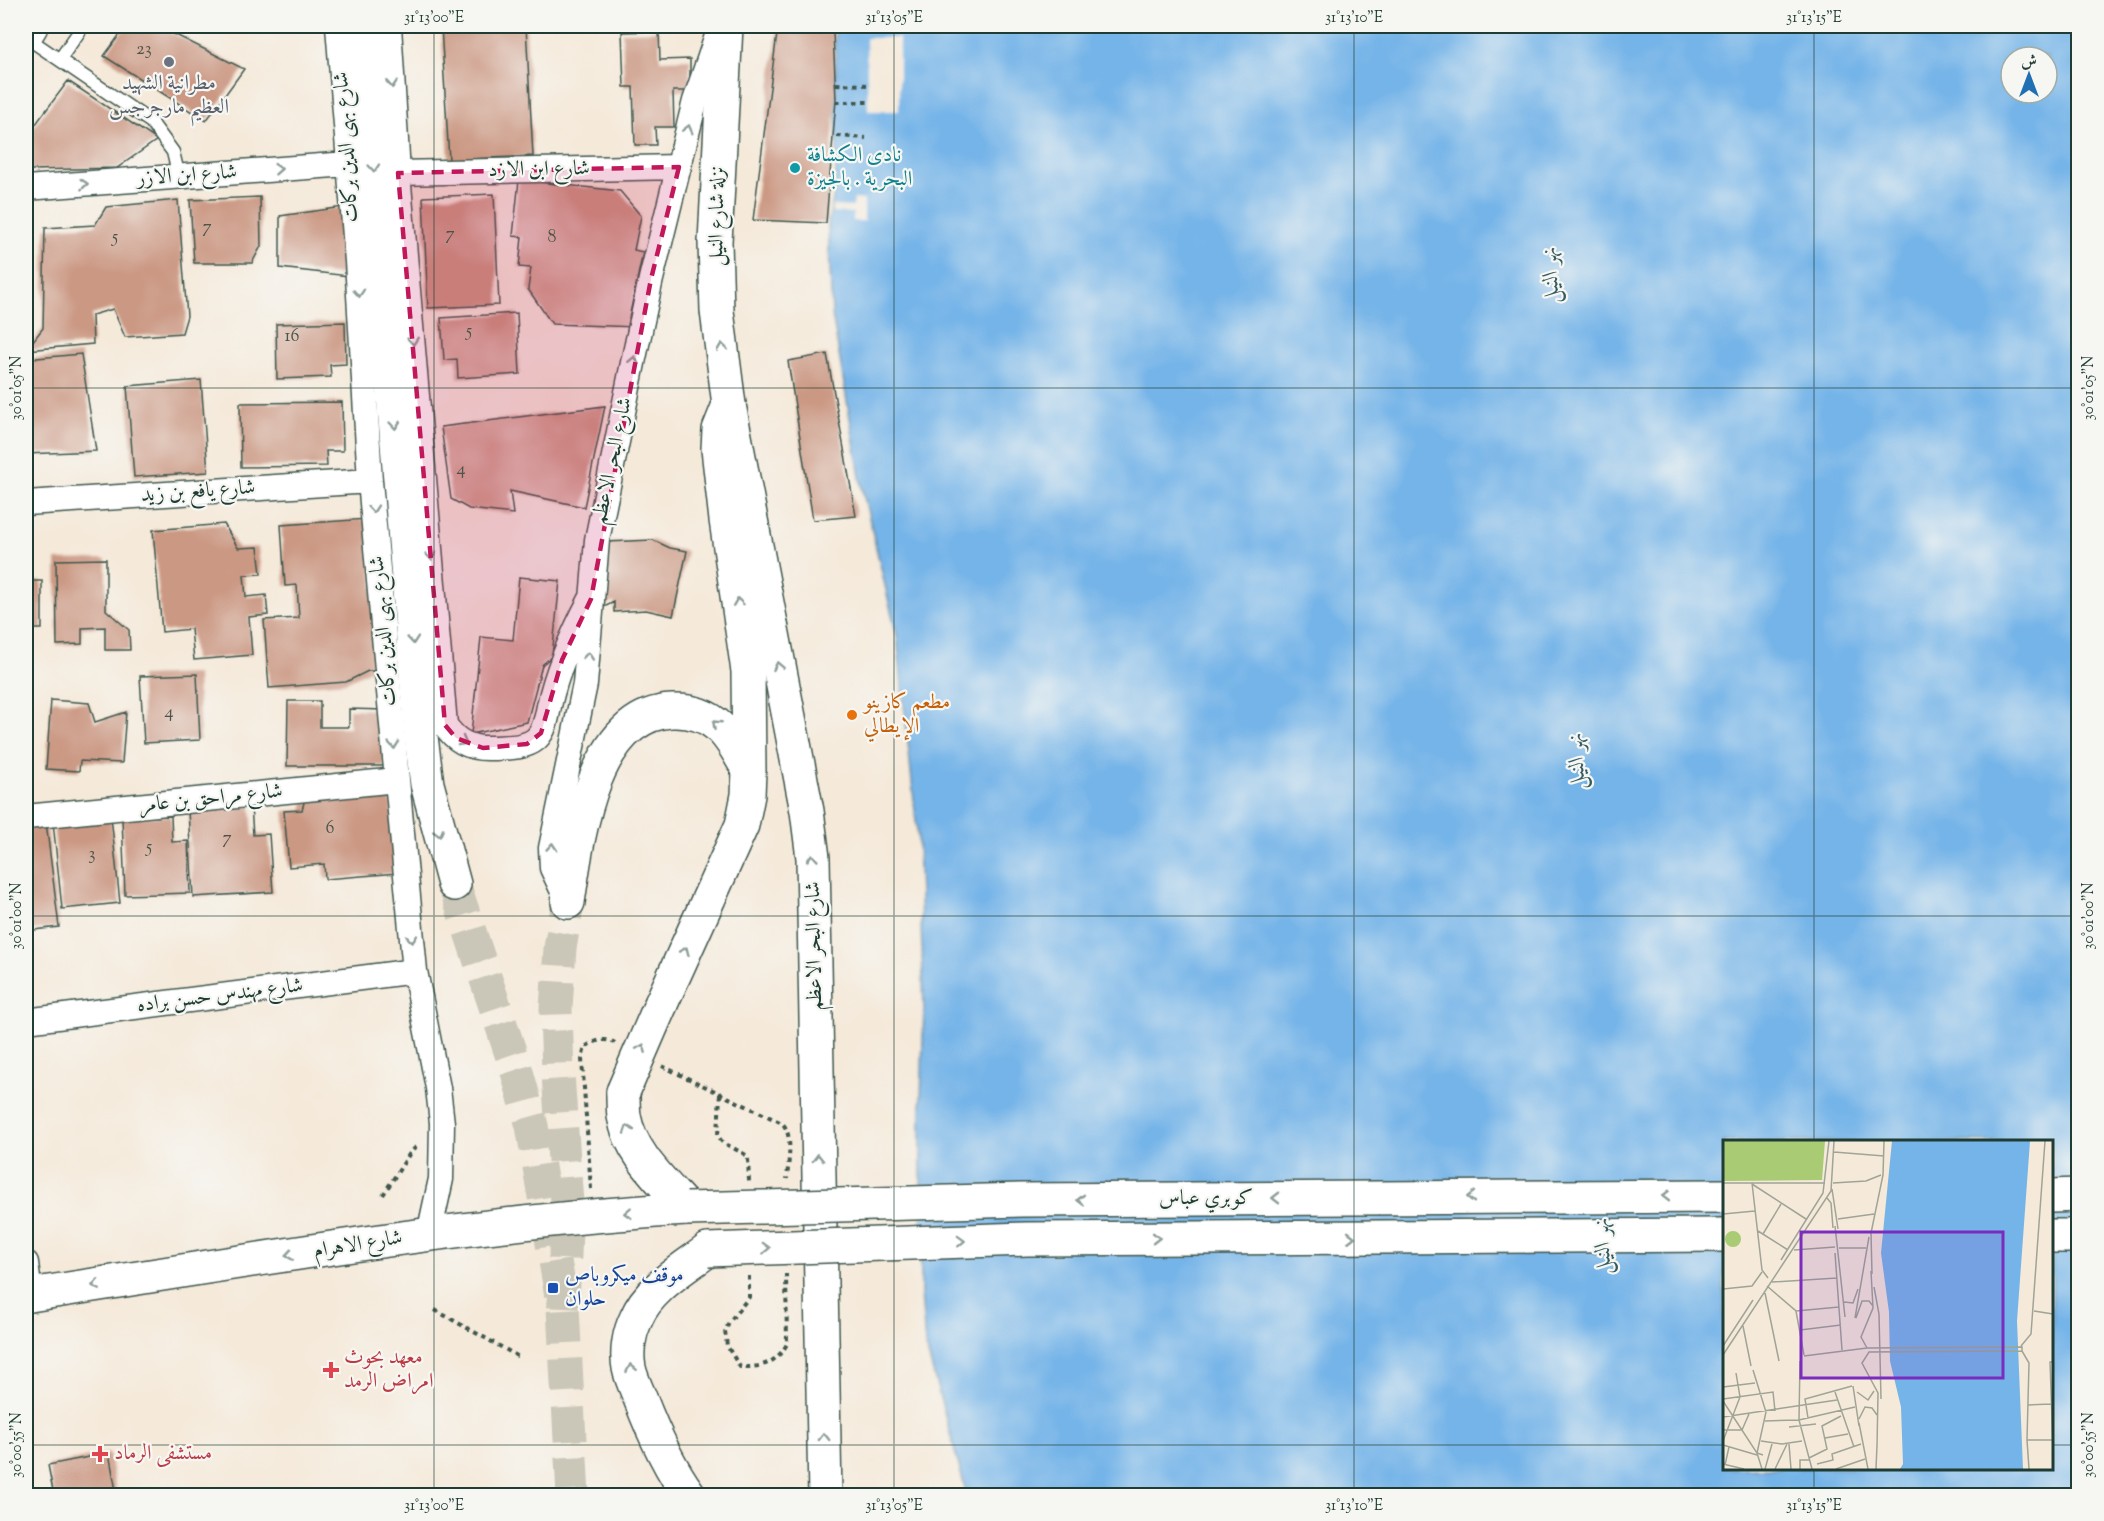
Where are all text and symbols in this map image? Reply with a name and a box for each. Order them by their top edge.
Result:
text: 31°13'00"E [404,8,464,29]
text: 31°13'05"E [865,8,923,29]
text: 31°13'10"E [1325,8,1383,29]
text: 31°13'15"E [1786,8,1842,29]
house number: 23 [136,37,152,63]
north arrow [1999,45,2059,105]
text: ش [2021,51,2037,74]
marker: مطرانية الشهيد العظيم مارجرجس [162,55,176,69]
place label: مطرانية الشهيد العظيم مارجرجس [109,69,229,127]
street label: شارع بهى الدين بركات [327,70,368,223]
one-way arrow [386,79,399,88]
one-way arrow [681,124,694,134]
place label: نادى الكشافة البحرية . بالجيزة [807,141,912,195]
street label: شارع ابن الازد [488,154,590,187]
street label: شارع ابن الازر [134,158,238,196]
marker: نادى الكشافة البحرية . بالجيزة [788,161,802,175]
one-way arrow [274,163,283,176]
one-way arrow [367,163,380,172]
street label: نزلة شارع النيل [702,166,735,266]
one-way arrow [79,177,88,190]
house number: 7 [202,215,212,241]
house number: 7 [445,222,455,248]
house number: 5 [111,225,118,251]
house number: 8 [548,225,557,251]
water label: نهر النيل [1535,245,1569,305]
one-way arrow [352,289,365,298]
house number: 5 [465,319,472,345]
house number: 16 [284,324,300,350]
one-way arrow [406,337,419,346]
one-way arrow [716,342,728,352]
one-way arrow [627,355,640,365]
text: 30°01'05"N [7,356,28,420]
text: 30°01'05"N [2079,356,2100,420]
street label: شارع البحر الاعظم [585,395,644,528]
one-way arrow [388,420,401,429]
house number: 4 [456,457,466,483]
street label: شارع يافع بن زيد [140,473,256,513]
one-way arrow [366,504,379,513]
one-way arrow [424,552,437,561]
street label: شارع بهى الدين بركات [362,554,407,708]
one-way arrow [732,597,744,606]
one-way arrow [406,635,419,644]
one-way arrow [581,651,594,660]
one-way arrow [773,662,785,671]
place label: مطعم كازينو الإيطالي [862,688,950,742]
house number: 4 [164,700,174,726]
marker: مطعم كازينو الإيطالي [845,708,859,722]
one-way arrow [712,720,722,731]
water label: نهر النيل [1561,731,1595,791]
one-way arrow [457,735,468,746]
one-way arrow [387,740,400,749]
street label: شارع مراحق بن عامر [138,777,284,822]
house number: 6 [326,816,335,842]
house number: 7 [222,826,232,852]
one-way arrow [432,827,444,838]
house number: 5 [145,835,152,861]
house number: 3 [88,842,96,868]
one-way arrow [545,842,558,852]
one-way arrow [806,854,819,863]
street label: شارع البحر الاعظم [799,881,834,1011]
text: 30°01'00"N [7,882,28,949]
text: 30°01'00"N [2079,882,2100,949]
one-way arrow [405,934,418,943]
one-way arrow [678,946,690,957]
street label: شارع مهندس حسن براده [135,971,305,1022]
one-way arrow [635,1043,647,1054]
one-way arrow [623,1124,635,1135]
inset map [1723,1140,2053,1470]
one-way arrow [812,1154,825,1163]
street label: كوبري عباس [1159,1184,1253,1214]
one-way arrow [1662,1190,1671,1203]
one-way arrow [1467,1191,1476,1203]
one-way arrow [1272,1192,1281,1204]
one-way arrow [1077,1194,1086,1206]
one-way arrow [624,1206,633,1219]
water label: نهر النيل [1587,1216,1621,1276]
street label: شارع الاهرام [311,1223,405,1268]
one-way arrow [1347,1231,1356,1243]
one-way arrow [1152,1232,1161,1244]
one-way arrow [957,1235,966,1248]
one-way arrow [762,1242,771,1255]
one-way arrow [285,1249,294,1261]
place label: موقف ميكروباص حلوان [565,1261,684,1315]
one-way arrow [92,1278,101,1290]
marker: موقف ميكروباص حلوان [546,1281,560,1295]
place label: معهد بحوث امراض الرمد [344,1343,434,1397]
marker: معهد بحوث امراض الرمد [322,1361,340,1379]
one-way arrow [625,1363,638,1373]
text: 30°00'55"N [7,1412,28,1478]
text: 30°00'55"N [2079,1412,2100,1478]
one-way arrow [817,1433,830,1442]
place label: مستشفى الرماد [114,1439,212,1469]
marker: مستشفى الرماد [91,1445,109,1463]
text: 31°13'00"E [404,1496,464,1517]
text: 31°13'05"E [865,1496,923,1517]
text: 31°13'10"E [1325,1496,1383,1517]
text: 31°13'15"E [1786,1496,1842,1517]

